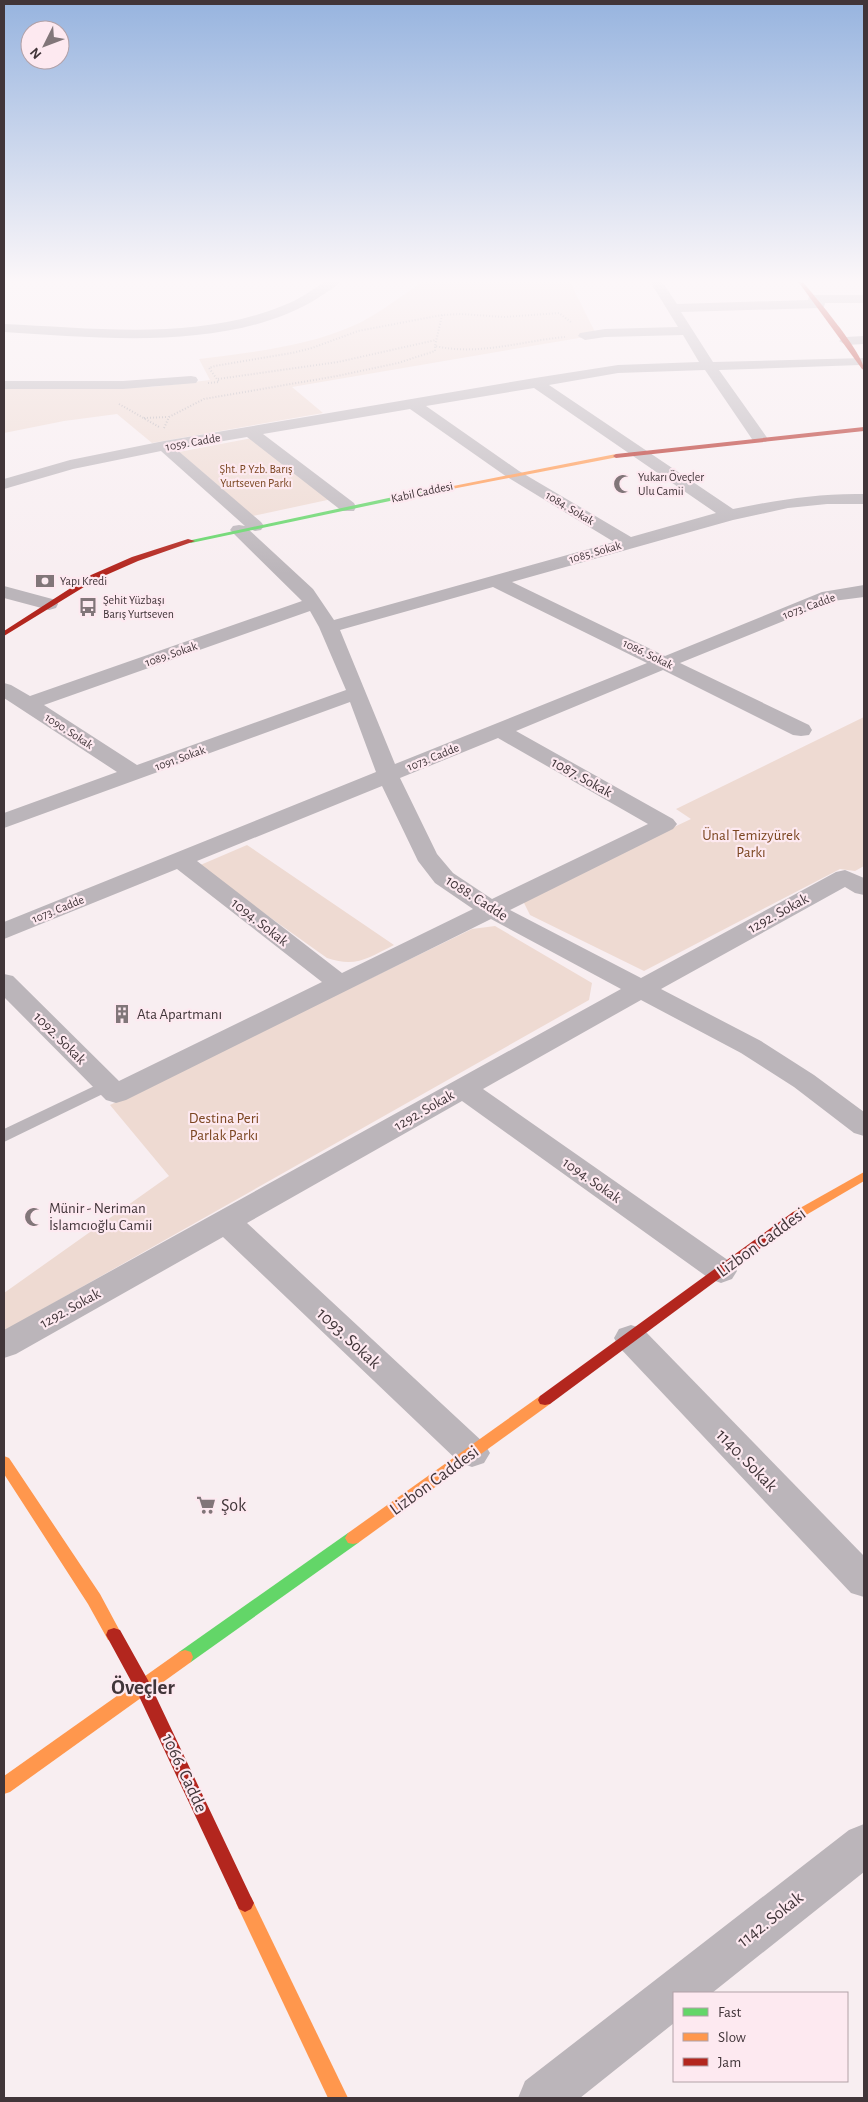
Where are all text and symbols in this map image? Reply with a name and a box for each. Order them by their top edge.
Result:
north arrow [20,20,70,70]
text: N [28,45,45,61]
street label: 1059. Cadde [165,431,221,453]
park label: Şht. P. Yzb. Barış Yurtseven Parkı [220,463,293,489]
place label: Yukarı Öveçler Ulu Camii [638,470,704,497]
mosque icon: Yukarı Öveçler Ulu Camii [612,473,634,495]
street label: Kabil Caddesi [390,480,454,504]
street label: 1084. Sokak [544,489,597,527]
street label: 1085. Sokak [568,539,623,565]
bank icon: Yapı Kredi [34,570,56,592]
place label: Yapı Kredi [60,575,107,587]
street label: 1073. Cadde [781,591,837,621]
place label: Şehit Yüzbaşı Barış Yurtseven [103,594,174,620]
bus stop icon: Şehit Yüzbaşı Barış Yurtseven [77,596,99,618]
street label: 1086. Sokak [621,637,675,671]
street label: 1089. Sokak [143,639,199,668]
street label: 1090. Sokak [43,711,96,751]
street label: 1073. Cadde [405,741,461,773]
street label: 1091. Sokak [153,743,207,773]
street label: 1087. Sokak [549,755,615,800]
park label: Ünal Temizyürek Parkı [702,826,800,860]
street label: 1088. Cadde [443,873,510,924]
street label: 1292. Sokak [746,891,811,936]
street label: 1073. Cadde [30,893,86,925]
street label: 1094. Sokak [228,896,291,949]
building icon: Ata Apartmanı [111,1003,133,1025]
place label: Ata Apartmanı [137,1007,222,1022]
street label: 1092. Sokak [31,1009,89,1068]
street label: 1292. Sokak [392,1087,457,1133]
park label: Destina Peri Parlak Parkı [189,1111,259,1143]
street label: 1094. Sokak [560,1155,624,1206]
place label: Münir - Neriman İslamcıoğlu Camii [49,1201,153,1233]
street label: Lizbon Caddesi [714,1205,809,1281]
mosque icon: Münir - Neriman İslamcıoğlu Camii [23,1206,45,1228]
street label: 1292. Sokak [38,1286,103,1331]
street label: 1093. Sokak [313,1305,384,1373]
street label: 1140. Sokak [712,1426,781,1496]
street label: Lizbon Caddesi [387,1443,482,1519]
supermarket icon: Şok [195,1494,217,1516]
place label: Şok [221,1497,247,1515]
district label: Öveçler [111,1675,175,1698]
street label: 1066. Cadde [158,1731,210,1815]
street label: 1142. Sokak [734,1888,807,1951]
legend [673,1992,848,2082]
text: Fast [718,2005,742,2020]
text: Slow [718,2030,746,2045]
text: Jam [718,2055,741,2070]

